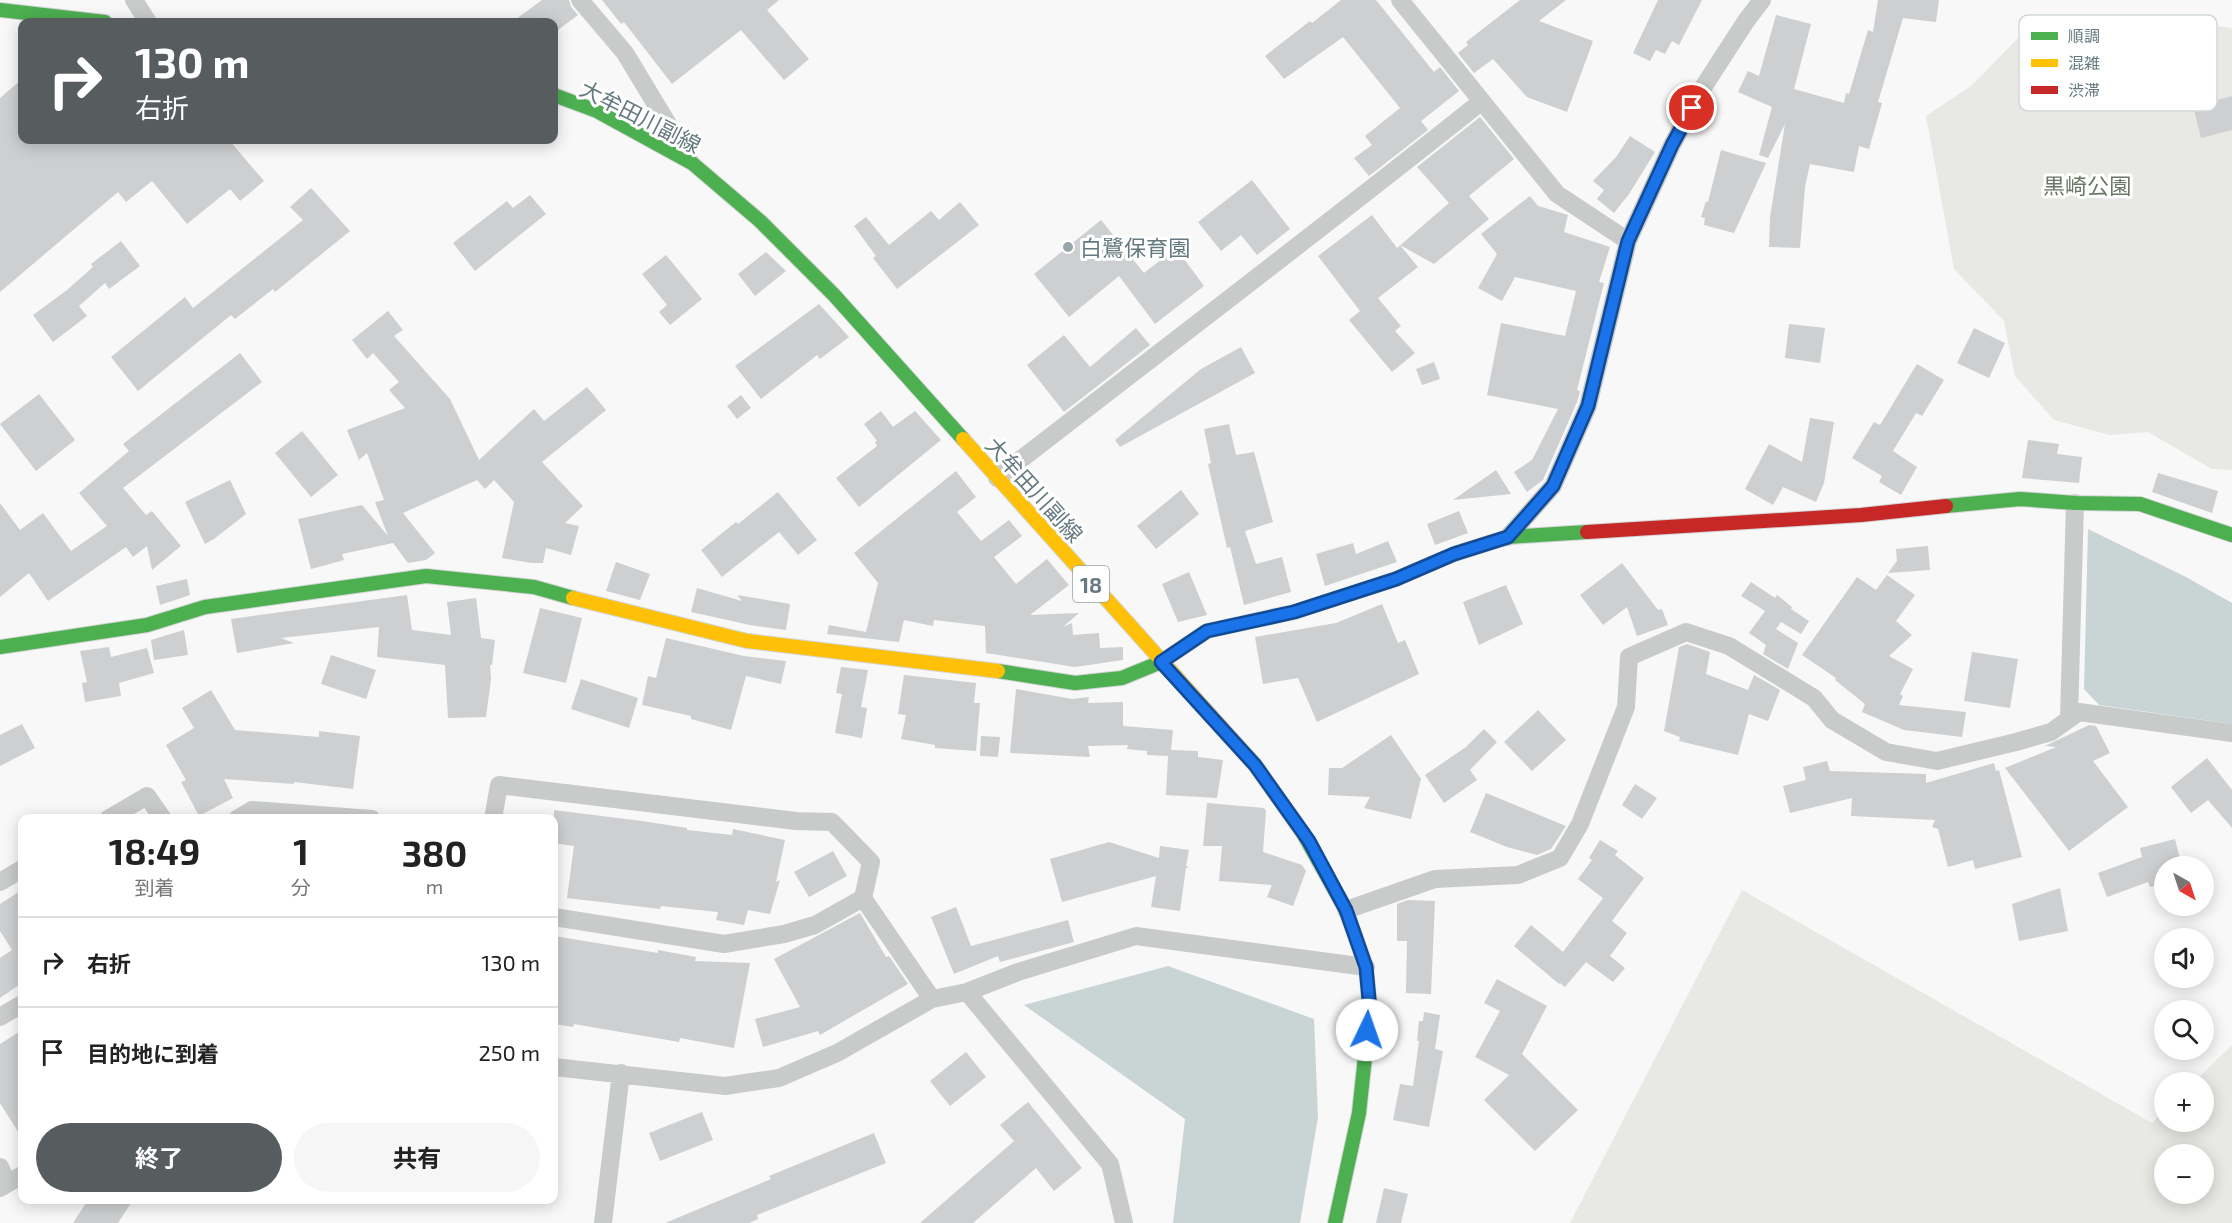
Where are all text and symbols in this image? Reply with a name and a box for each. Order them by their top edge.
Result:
legend [2019,15,2217,111]
text: 順調 [2068,26,2100,45]
text: 130 m [135,36,250,86]
icon: right [36,42,114,120]
text: 混雑 [2068,53,2100,72]
street label: 大牟田川副線 [576,74,706,158]
text: 渋滞 [2068,80,2100,99]
pin [1666,82,1717,133]
text: 右折 [135,91,189,123]
icon: arrive [1675,91,1708,124]
park label: 黒崎公園 [2043,172,2131,198]
place label: 白鷺保育園 [1080,234,1190,260]
marker: 白鷺保育園 [1061,240,1075,254]
street label: 大牟田川副線 [981,431,1089,547]
road number: 18 [1073,566,1109,602]
text: 18:49 [109,829,200,872]
text: 1 [293,829,309,872]
text: 380 [402,831,467,874]
north arrow [2154,856,2214,916]
map controls [2154,856,2214,1204]
text: m [426,874,443,898]
text: 到着 [134,875,174,899]
text: 分 [291,875,311,899]
button: sound [2154,928,2214,988]
icon: right [36,946,69,979]
text: 130 m [482,949,540,975]
text: 右折 [87,950,131,976]
position arrow [1335,998,1399,1062]
button: search [2154,1000,2214,1060]
icon: arrive [36,1036,69,1069]
text: 250 m [478,1039,540,1065]
text: 目的地に到着 [87,1040,219,1066]
button: + [2154,1072,2214,1132]
button: 終了 [36,1123,282,1192]
button: 共有 [294,1123,540,1192]
button: − [2154,1144,2214,1204]

